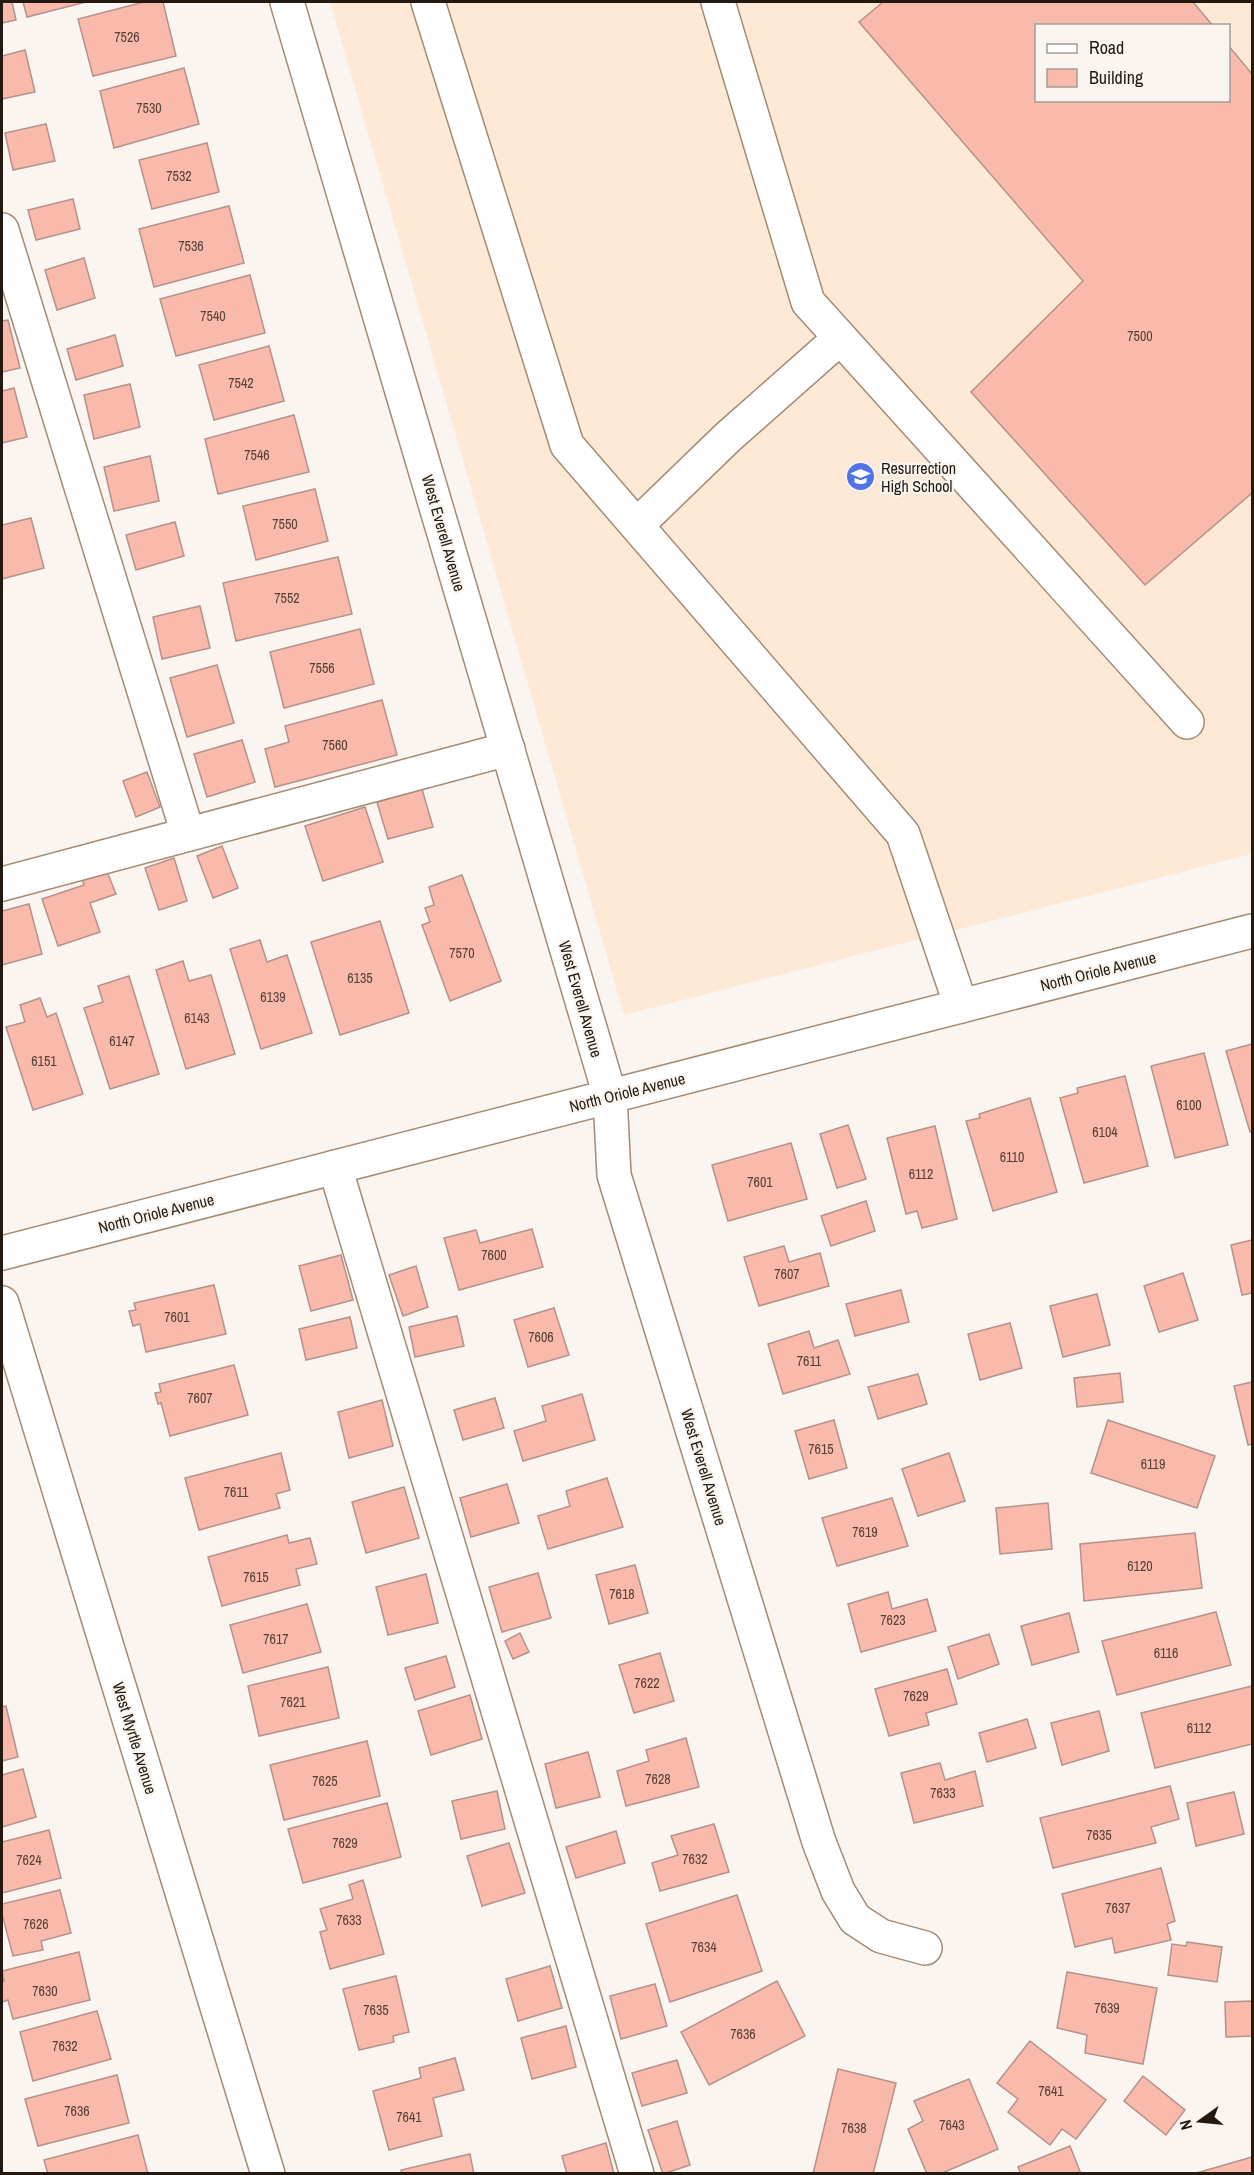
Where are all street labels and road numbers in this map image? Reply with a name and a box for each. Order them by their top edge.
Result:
street label: West Everell Avenue [417,472,471,594]
street label: West Everell Avenue [554,938,608,1060]
street label: North Oriole Avenue [1038,946,1158,996]
street label: North Oriole Avenue [567,1067,687,1117]
street label: North Oriole Avenue [96,1188,216,1238]
street label: West Everell Avenue [676,1406,732,1528]
street label: West Myrtle Avenue [107,1679,163,1797]

